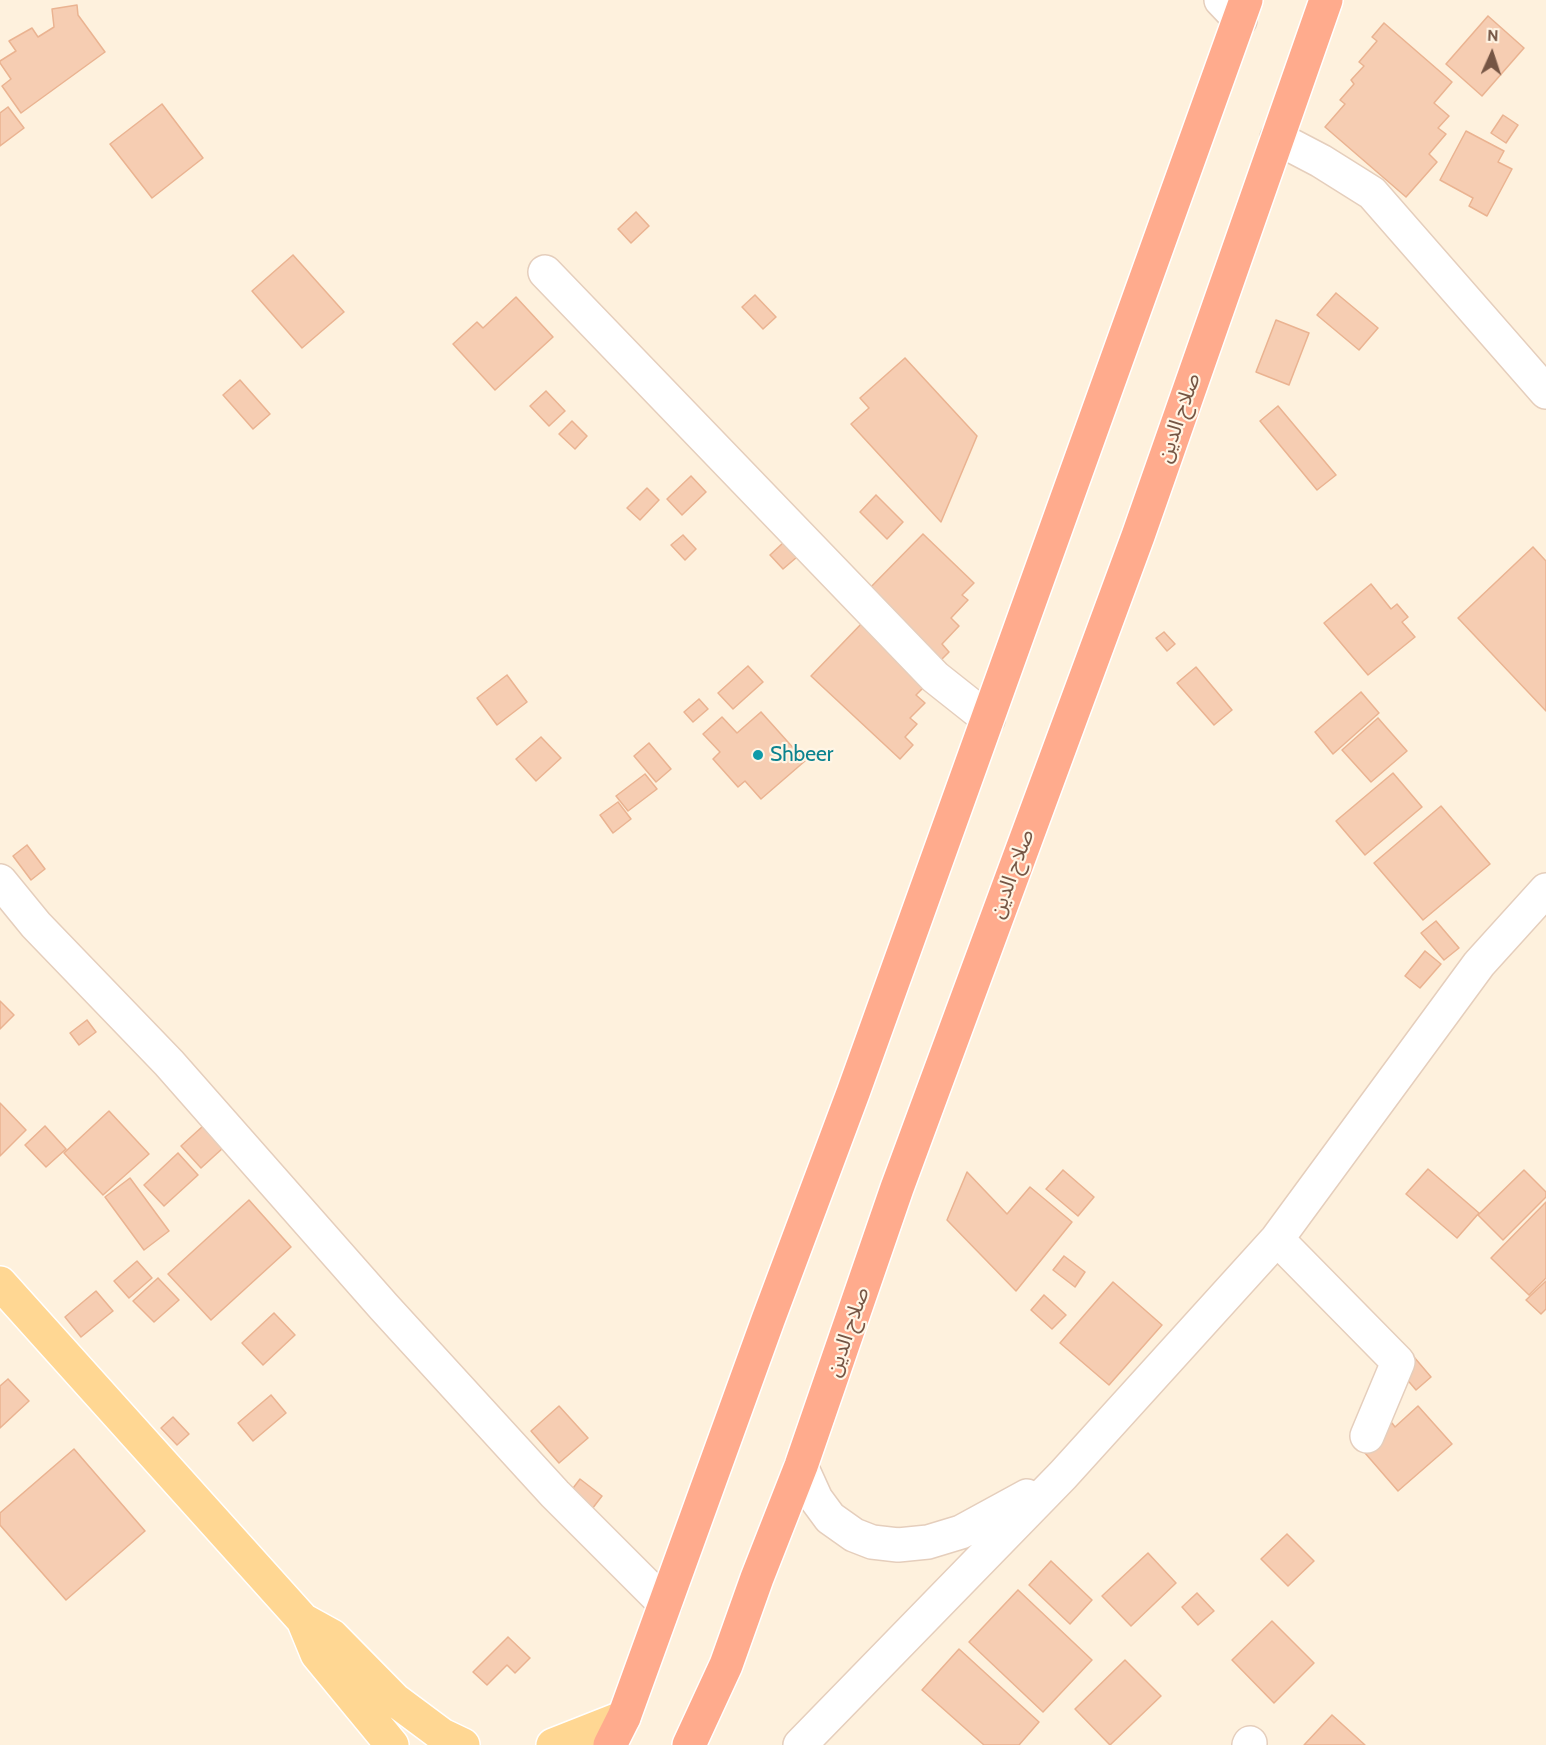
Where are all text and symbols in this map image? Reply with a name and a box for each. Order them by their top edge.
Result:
north arrow [1462,24,1522,84]
text: N [1487,26,1499,45]
street label: صلاح الدين [1152,370,1206,466]
place label: Shbeer [770,742,833,768]
marker: Shbeer [751,748,765,762]
street label: صلاح الدين [984,826,1040,922]
street label: صلاح الدين [821,1284,875,1380]

